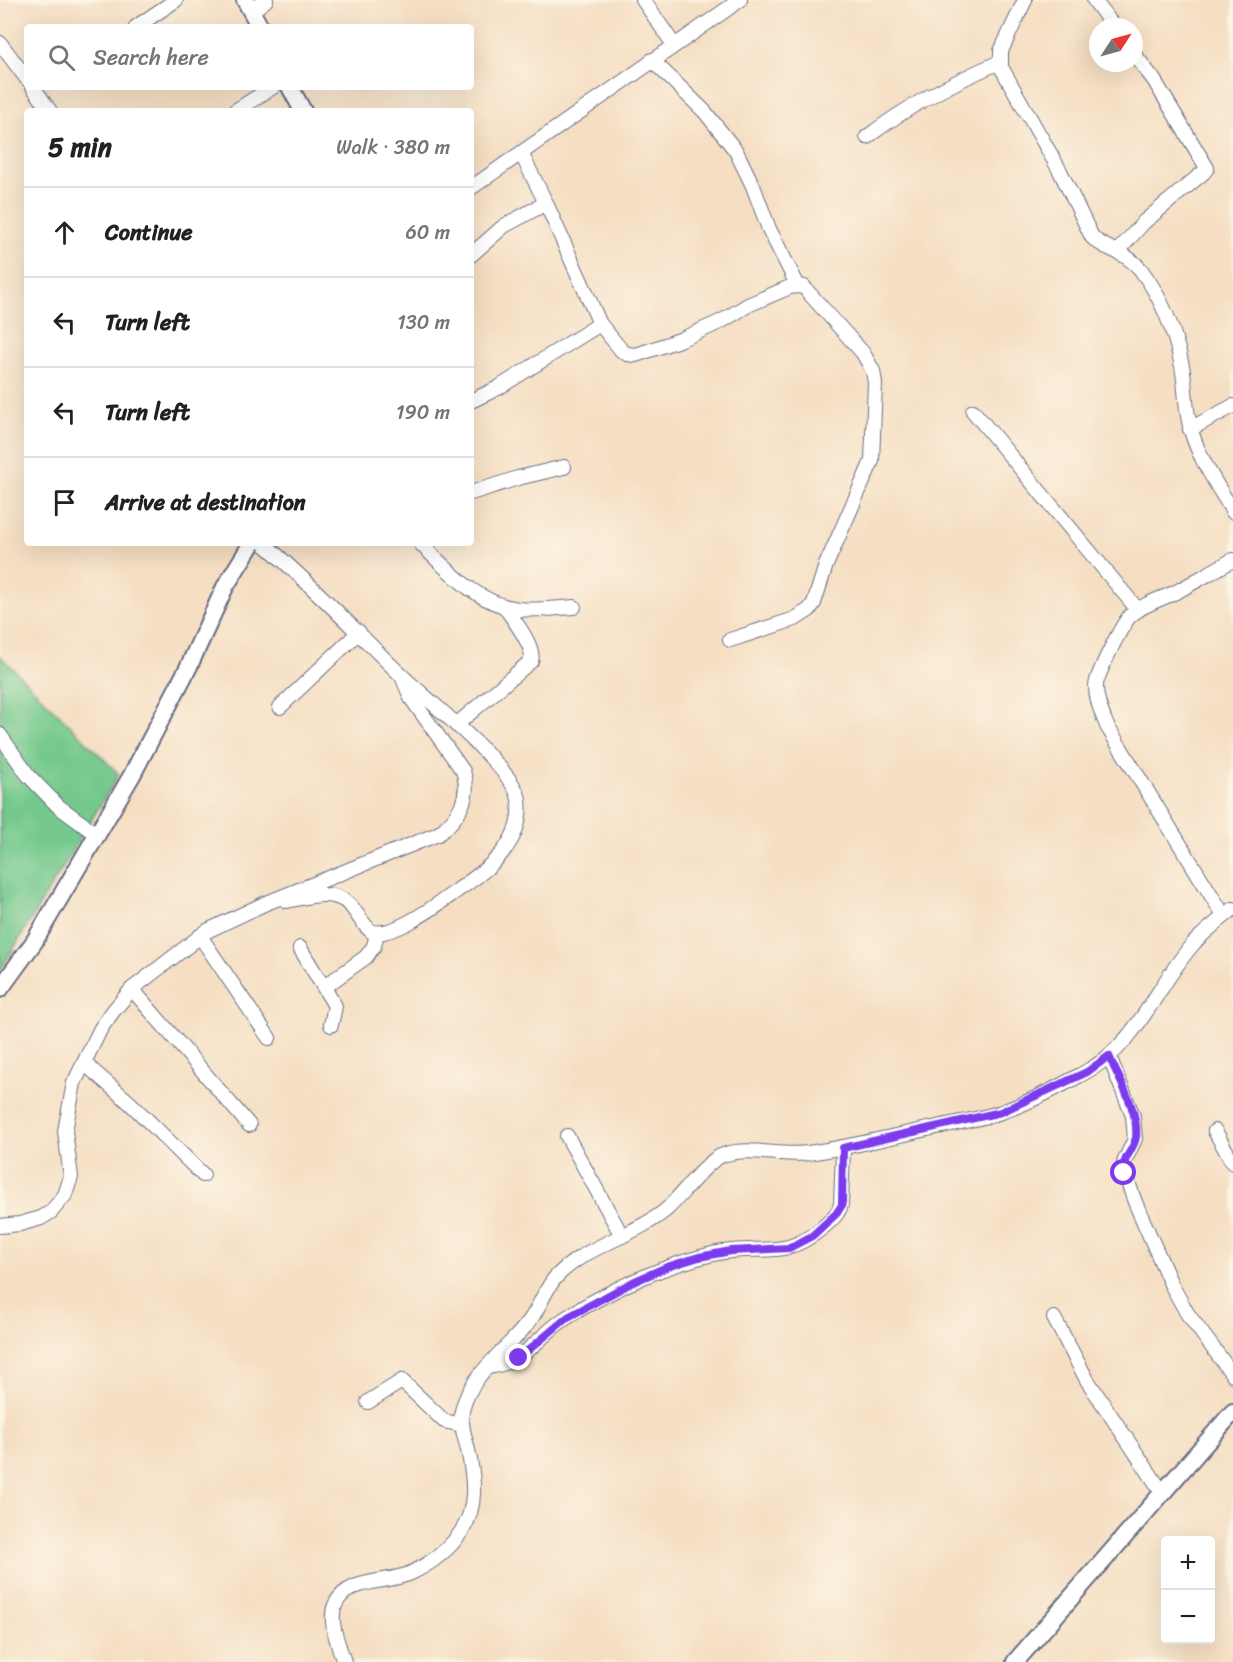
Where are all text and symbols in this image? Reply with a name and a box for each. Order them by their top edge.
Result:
north arrow [1089,18,1143,72]
search box [24,24,474,90]
text: Search here [93,38,209,77]
icon: search [45,41,78,74]
text: 5 min [48,124,112,170]
text: Walk · 380 m [336,130,450,165]
text: Continue [105,213,193,252]
text: 60 m [405,215,450,250]
icon: ahead [48,216,81,249]
text: Turn left [105,303,190,342]
text: 130 m [397,305,450,340]
icon: left [48,306,81,339]
text: Turn left [105,393,190,432]
text: 190 m [396,395,450,430]
icon: left [48,396,81,429]
text: Arrive at destination [105,483,306,522]
icon: arrive [48,486,81,519]
route start [1110,1159,1136,1185]
route end [505,1344,531,1370]
map controls [1161,1536,1215,1644]
button: + [1161,1536,1215,1590]
button: − [1161,1590,1215,1644]

